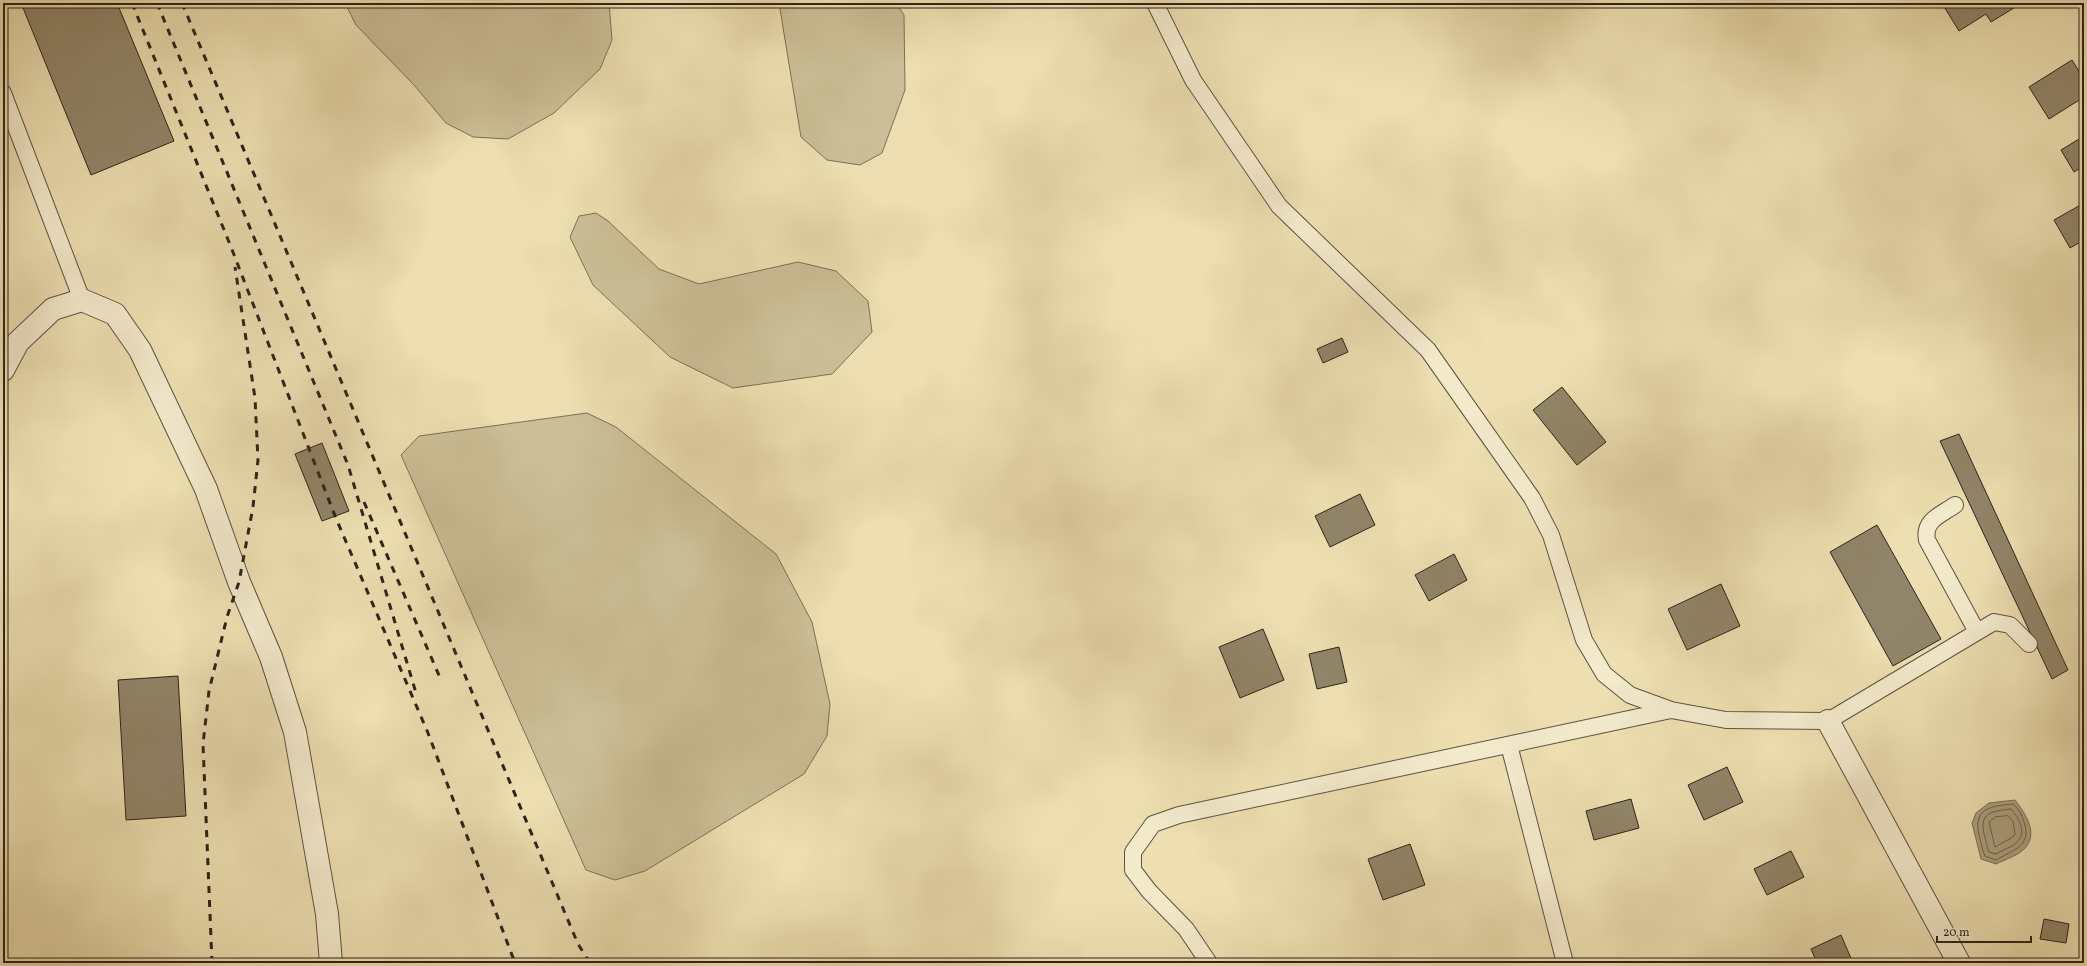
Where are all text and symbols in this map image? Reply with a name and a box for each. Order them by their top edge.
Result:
scale bar [1937,918,2031,944]
text: 20 m [1943,925,1970,941]

